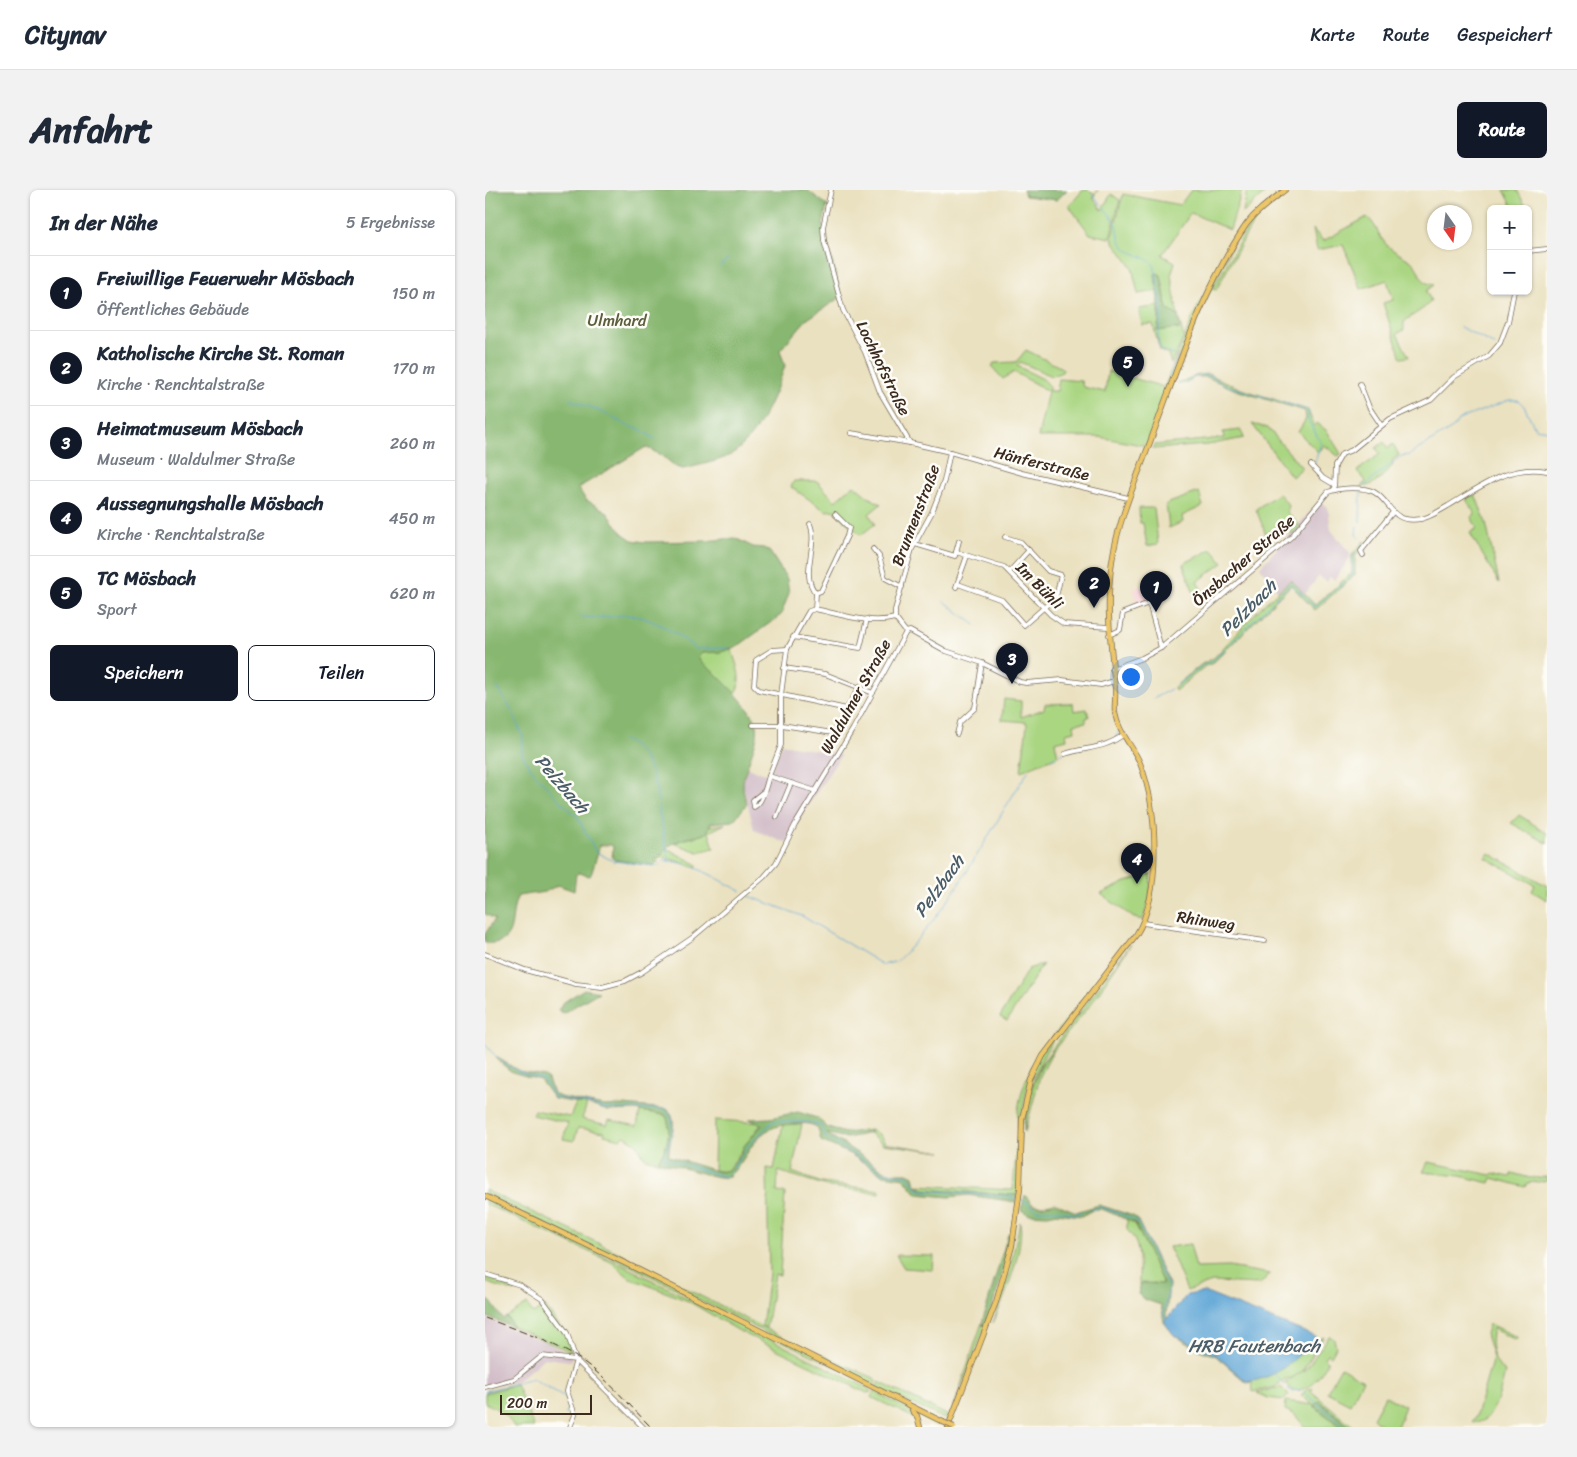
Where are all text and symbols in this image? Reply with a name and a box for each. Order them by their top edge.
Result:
text: Citynav [25,14,106,56]
text: Karte [1310,19,1355,51]
text: Route [1383,19,1429,51]
text: Gespeichert [1457,19,1552,51]
text: Anfahrt [30,99,153,161]
button: Route [1457,102,1547,158]
text: In der Nähe [50,204,158,242]
north arrow [1427,205,1472,250]
map controls [1487,205,1532,295]
button: + [1487,205,1532,250]
text: 5 Ergebnisse [346,208,435,237]
button: − [1487,250,1532,295]
text: Freiwillige Feuerwehr Mösbach [97,262,354,295]
text: 1 [63,279,69,308]
text: 150 m [392,279,435,308]
text: Öffentliches Gebäude [97,295,249,324]
park label: Ulmhard [588,306,648,335]
street label: Lochhofstraße [848,316,919,421]
text: Katholische Kirche St. Roman [97,337,344,370]
pin: 5 [1112,346,1144,387]
text: 2 [61,354,71,383]
text: 170 m [392,354,435,383]
text: Kirche · Renchtalstraße [97,370,265,399]
text: Heimatmuseum Mösbach [97,412,303,445]
text: 3 [62,429,70,458]
text: 260 m [390,429,435,458]
street label: Hänferstraße [991,438,1093,489]
text: Museum · Waldulmer Straße [97,445,295,474]
street label: Brunnenstraße [883,460,948,570]
text: Aussegnungshalle Mösbach [97,487,324,520]
text: 4 [61,504,71,533]
text: 450 m [389,504,435,533]
street label: Önsbacher Straße [1185,507,1302,614]
text: Kirche · Renchtalstraße [97,520,265,549]
street label: Im Bühli [1008,554,1071,617]
text: TC Mösbach [97,562,196,595]
pin: 2 [1078,567,1110,608]
pin: 1 [1140,571,1172,612]
water label: Pelzbach [1212,571,1285,644]
text: 5 [61,579,71,608]
text: 620 m [390,579,435,608]
text: Sport [97,595,137,624]
street label: Waldulmer Straße [812,633,899,759]
pin: 3 [996,643,1028,684]
button: Speichern [50,645,238,701]
button: Teilen [248,645,435,701]
your location [1118,664,1144,690]
water label: Pelzbach [527,747,598,822]
pin: 4 [1121,843,1153,884]
water label: Pelzbach [905,847,974,924]
street label: Rhinweg [1175,902,1237,939]
water label: HRB Fautenbach [1188,1330,1321,1362]
text: 200 m [507,1391,547,1416]
scale bar [500,1392,593,1415]

